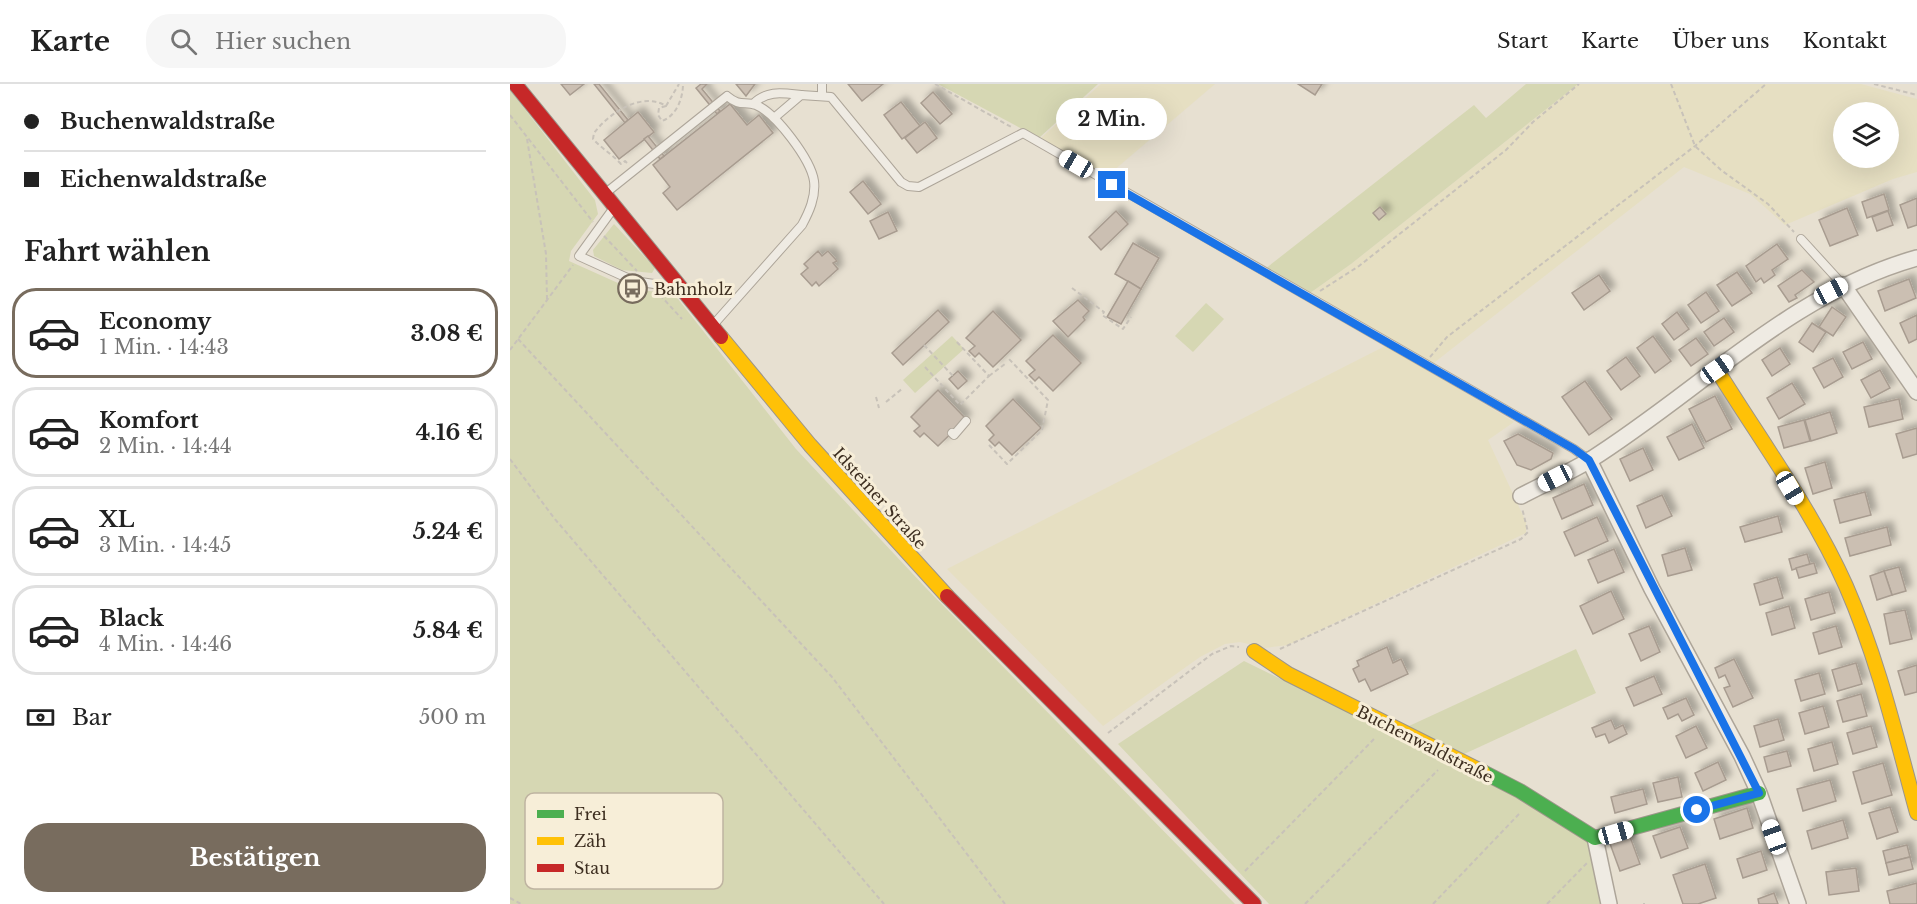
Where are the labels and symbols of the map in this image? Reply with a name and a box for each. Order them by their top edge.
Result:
callout: 2 Min. [1056,98,1168,140]
car [1056,147,1096,181]
route end [1098,171,1125,198]
bus stop icon: Bahnholz [617,273,649,305]
car [1811,275,1851,307]
place label: Bahnholz [654,279,733,299]
car [1697,351,1737,387]
street label: Idsteiner Straße [829,443,931,553]
car [1535,462,1575,494]
car [1773,468,1807,508]
street label: Buchenwaldstraße [1353,701,1497,787]
legend [525,793,723,889]
route start [1683,796,1710,823]
text: Frei [574,804,607,824]
car [1759,817,1789,857]
car [1596,819,1636,847]
text: Zäh [574,831,606,851]
text: Stau [574,858,610,878]

